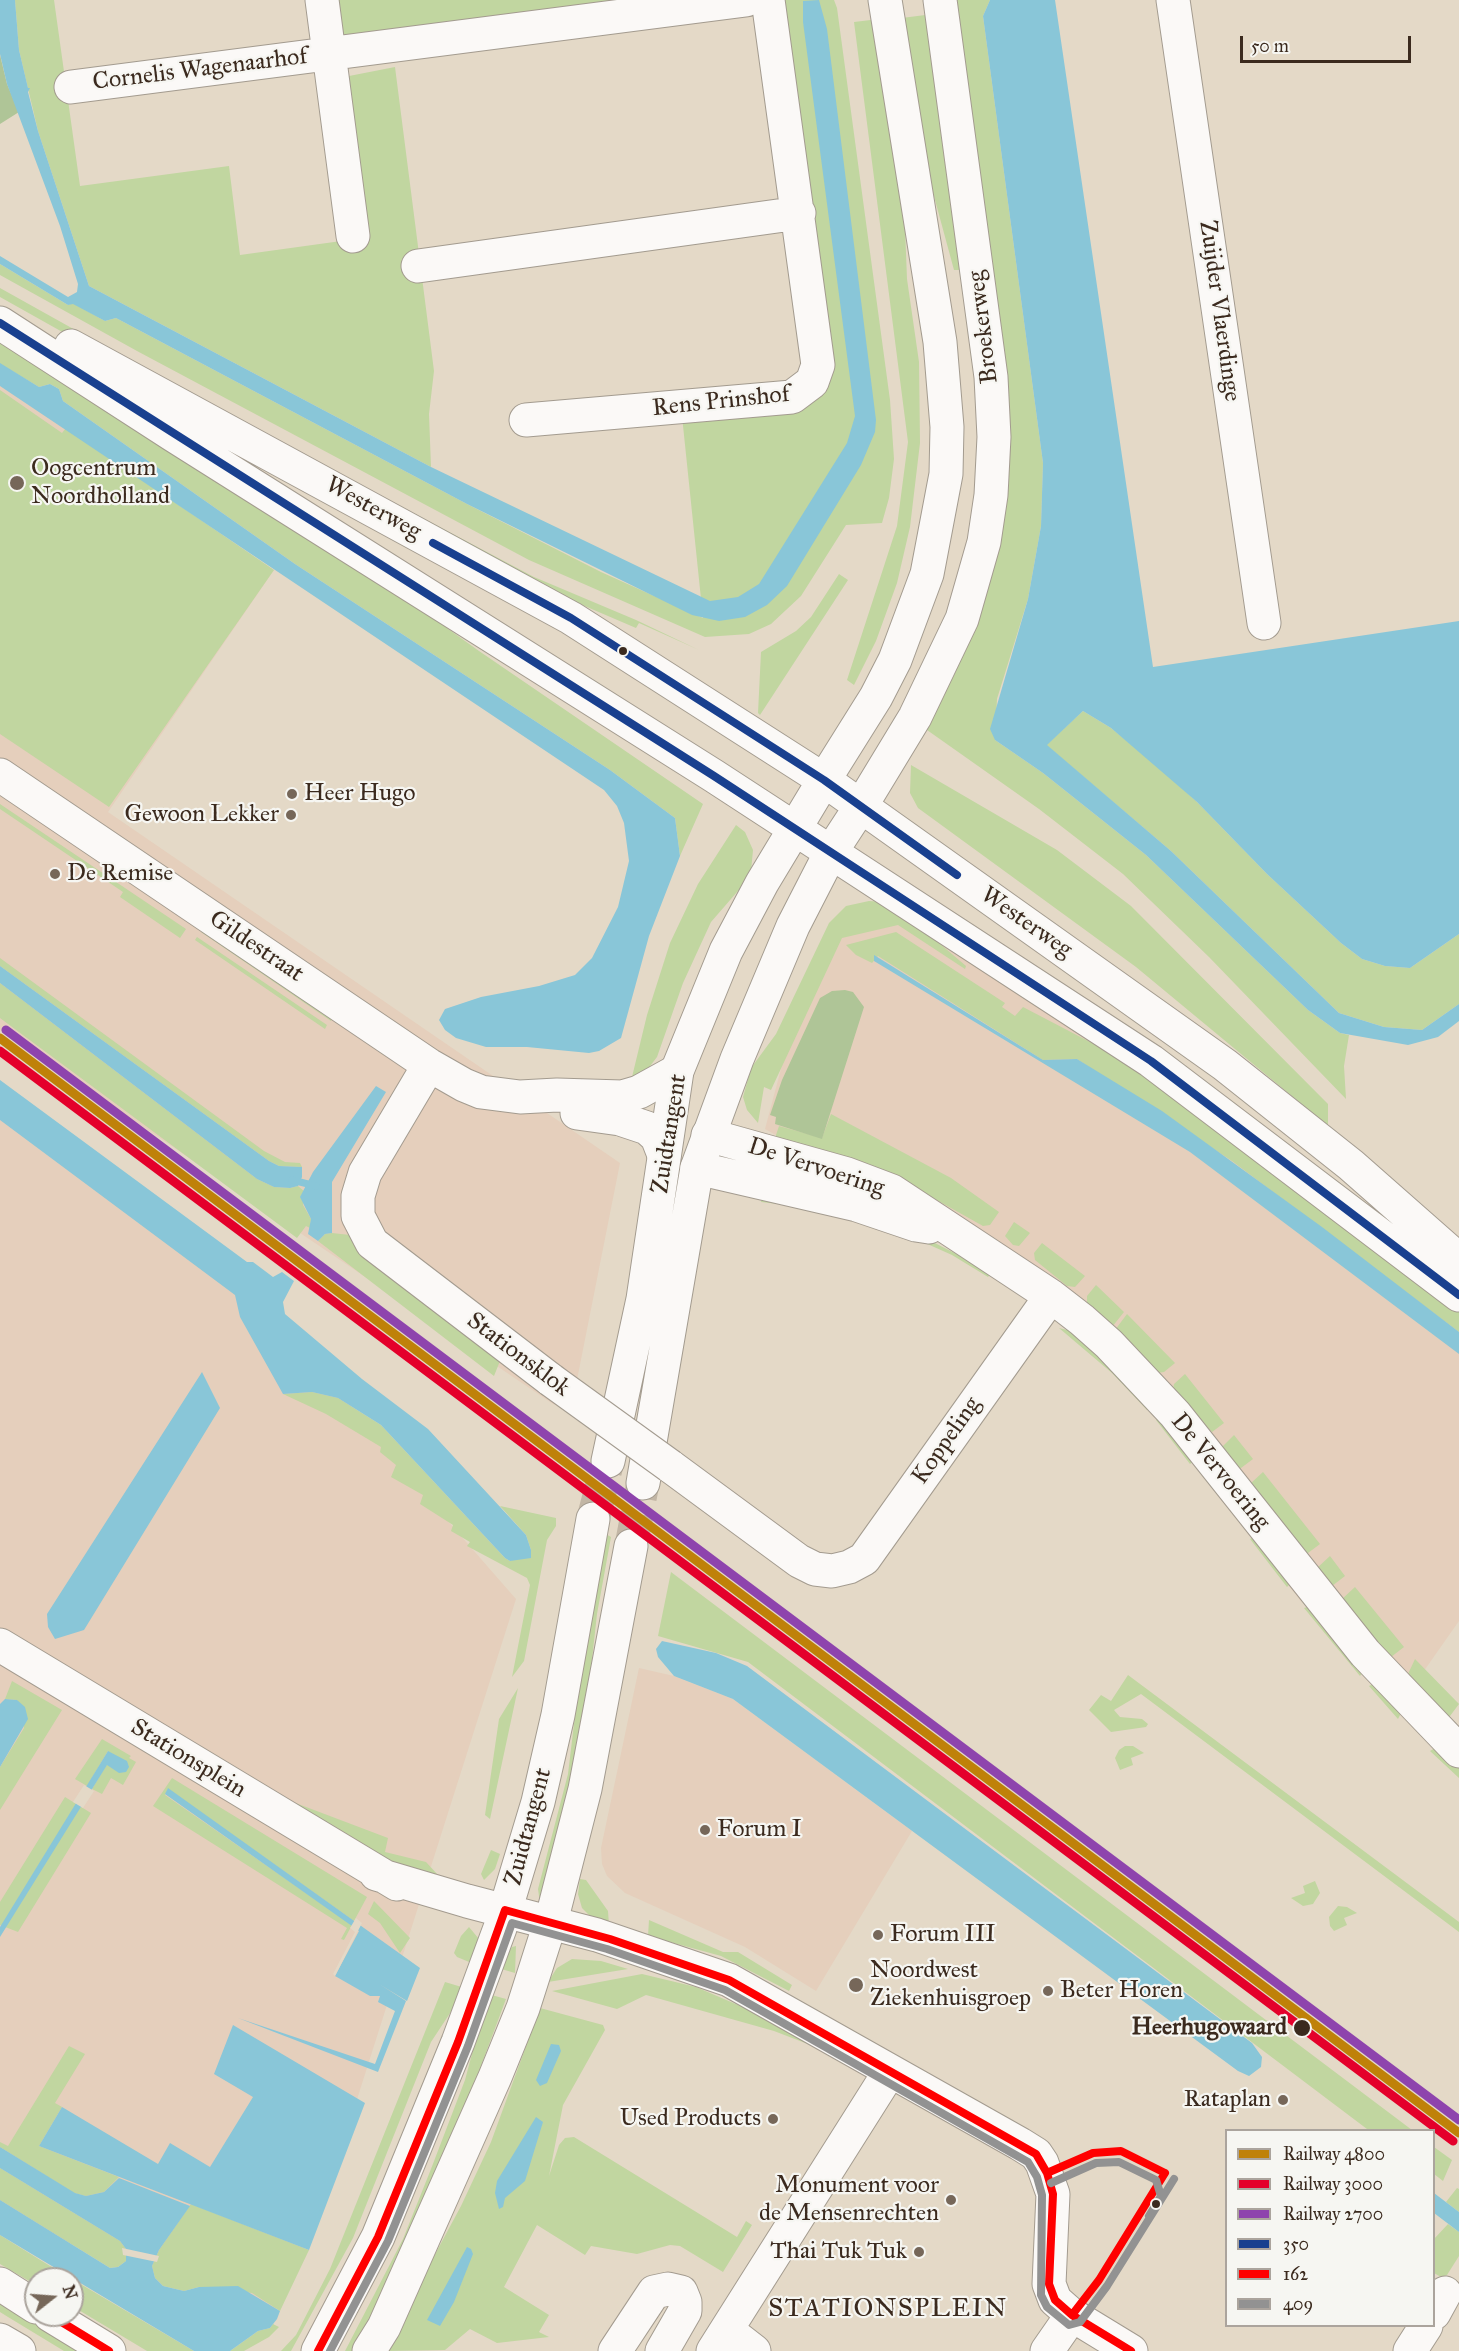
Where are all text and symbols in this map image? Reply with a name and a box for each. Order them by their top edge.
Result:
scale bar [1243,24,1414,62]
text: 50 m [1251,35,1289,57]
street label: Cornelis Wagenaarhof [91,43,309,97]
street label: Zuijder Vlaerdinge [1192,219,1246,403]
street label: Broekerweg [963,269,1005,385]
street label: Rens Prinshof [651,380,791,424]
place label: Oogcentrum Noordholland [31,455,170,511]
street label: Westerweg [320,471,426,547]
marker: Oogcentrum Noordholland [8,474,26,492]
unlabelled marker [617,645,629,657]
place label: Heer Hugo [304,780,415,808]
marker: Heer Hugo [285,787,299,801]
place label: Gewoon Lekker [124,801,279,829]
marker: Gewoon Lekker [284,808,298,822]
place label: De Remise [67,860,173,888]
marker: De Remise [48,867,62,881]
street label: Westerweg [975,881,1077,965]
street label: Gildestraat [203,905,309,989]
street label: Zuidtangent [646,1072,694,1196]
street label: De Vervoering [744,1132,888,1204]
street label: Stationsklok [461,1307,575,1403]
street label: Koppeling [906,1392,988,1490]
street label: De Vervoering [1164,1408,1276,1536]
street label: Stationsplein [125,1713,251,1805]
street label: Zuidtangent [500,1765,558,1889]
place label: Forum I [717,1816,802,1844]
marker: Forum I [698,1823,712,1837]
place label: Forum III [890,1921,995,1949]
marker: Forum III [871,1928,885,1942]
place label: Noordwest Ziekenhuisgroep [870,1957,1031,2013]
marker: Noordwest Ziekenhuisgroep [847,1976,865,1994]
place label: Beter Horen [1060,1977,1183,2005]
marker: Beter Horen [1041,1984,1055,1998]
place label: Heerhugowaard [1131,2014,1287,2042]
marker: Heerhugowaard [1292,2018,1312,2038]
place label: Rataplan [1184,2086,1271,2114]
marker: Rataplan [1276,2093,1290,2107]
place label: Used Products [620,2105,761,2133]
marker: Used Products [766,2112,780,2126]
legend [1225,2129,1435,2327]
text: Railway 4800 [1283,2143,1385,2165]
place label: Monument voor de Mensenrechten [759,2172,939,2228]
text: Railway 3000 [1283,2173,1383,2195]
marker: Monument voor de Mensenrechten [944,2193,958,2207]
unlabelled marker [1150,2198,1162,2210]
text: Railway 2700 [1283,2203,1383,2225]
text: 350 [1283,2233,1309,2255]
place label: Thai Tuk Tuk [770,2238,907,2266]
marker: Thai Tuk Tuk [912,2245,926,2259]
text: 162 [1283,2263,1308,2285]
north arrow [24,2267,84,2327]
text: N [59,2283,81,2301]
text: 409 [1283,2293,1313,2315]
district label: STATIONSPLEIN [768,2294,1008,2326]

